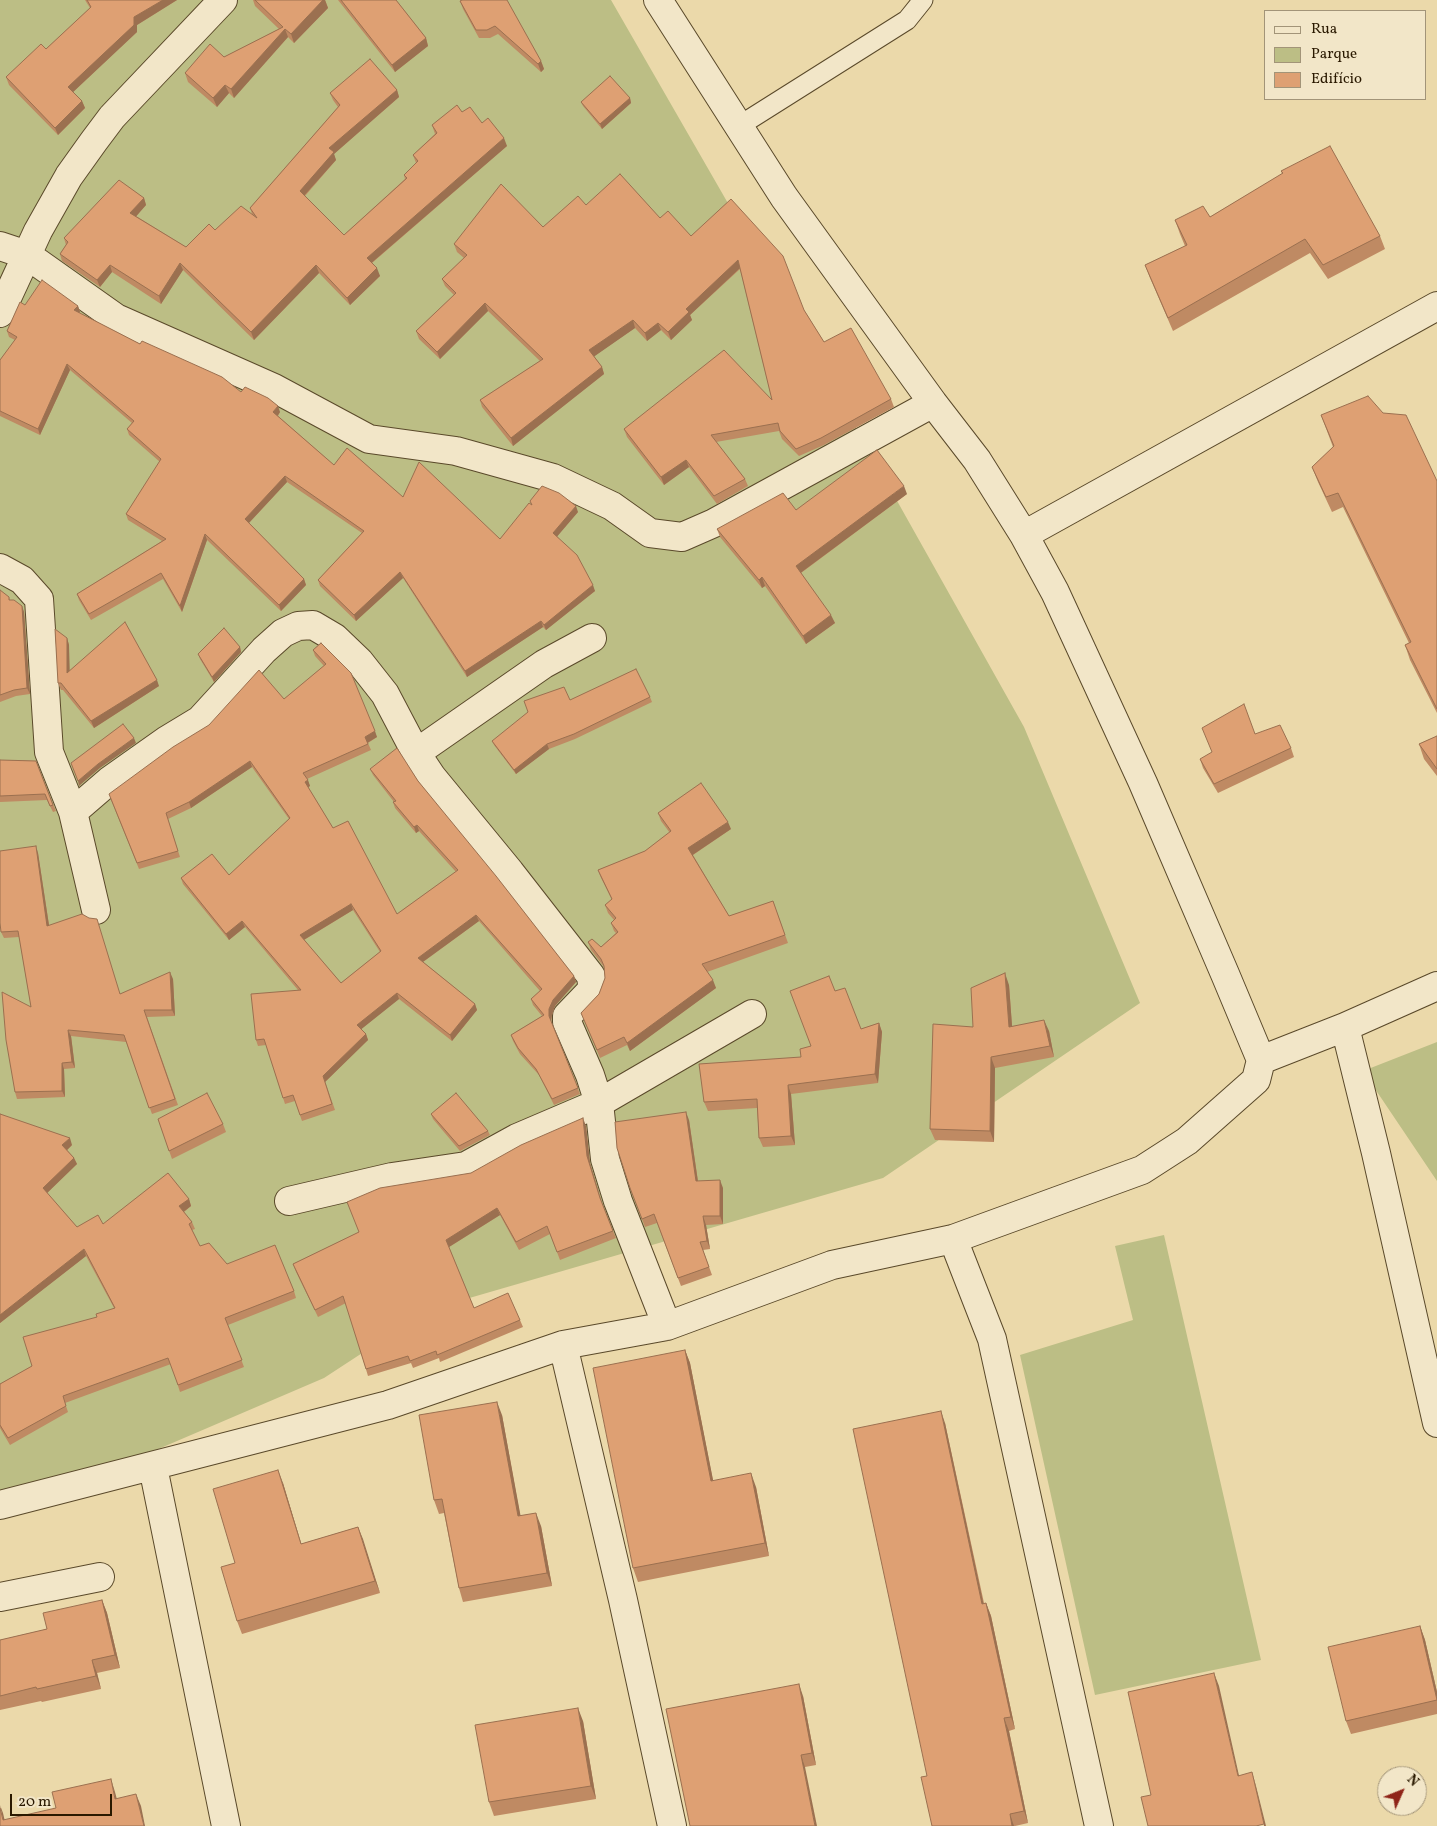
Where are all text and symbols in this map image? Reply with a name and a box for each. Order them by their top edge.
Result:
legend [1264,10,1427,100]
text: Rua [1311,19,1337,40]
text: Parque [1311,44,1357,65]
text: Edifício [1311,69,1362,90]
north arrow [1377,1766,1427,1816]
text: N [1402,1771,1423,1791]
scale bar [12,1784,115,1816]
text: 20 m [18,1792,51,1813]

